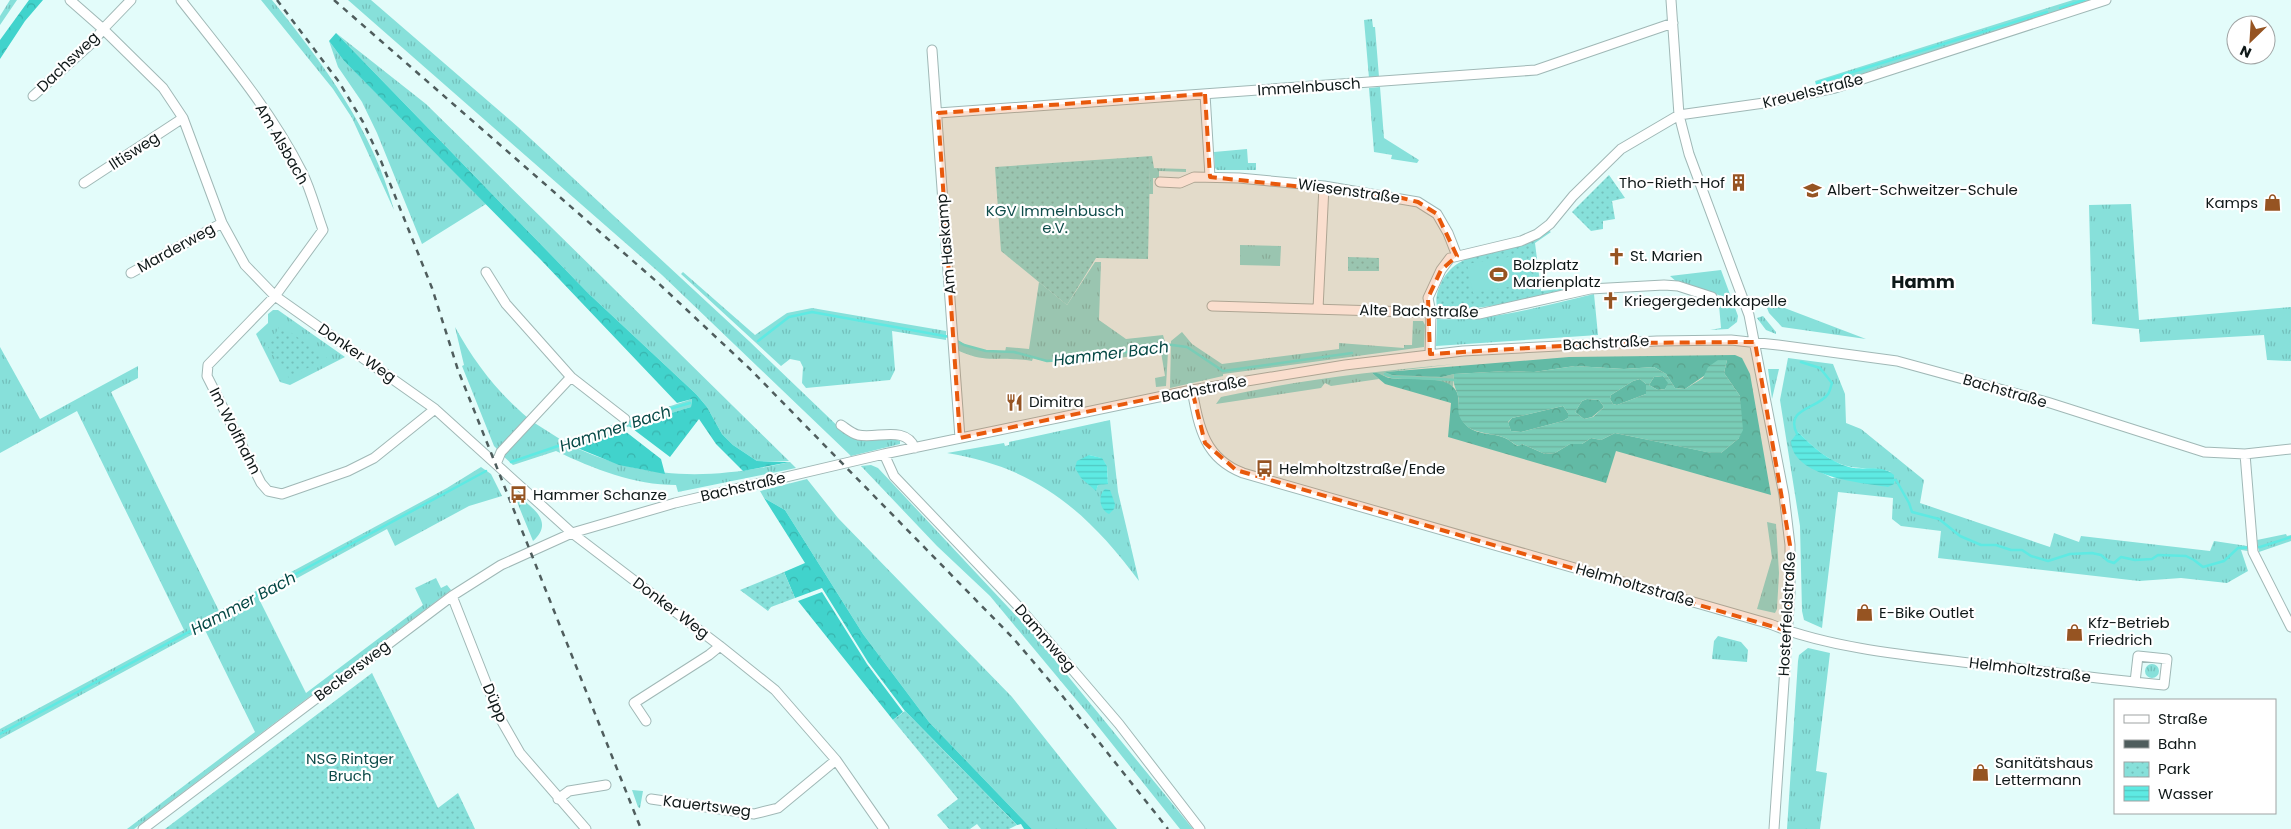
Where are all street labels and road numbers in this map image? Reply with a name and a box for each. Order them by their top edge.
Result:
street label: Dachsweg [32,27,103,97]
street label: Kreuelsstraße [1760,68,1865,113]
street label: Immelnbusch [1257,72,1361,101]
street label: Am Alsbach [251,99,314,188]
street label: Iltisweg [104,126,163,175]
street label: Wiesenstraße [1297,173,1401,208]
street label: Am Haskamp [931,193,960,295]
street label: Marderweg [133,218,218,277]
street label: Alte Bachstraße [1359,299,1479,322]
street label: Donker Weg [314,318,400,387]
street label: Bachstraße [1562,330,1650,355]
street label: Bachstraße [1961,368,2050,413]
street label: Bachstraße [1159,370,1248,407]
street label: Im Wolfhahn [205,384,266,478]
street label: Bachstraße [698,467,787,506]
street label: Hosterfeldstraße [1773,551,1800,677]
street label: Helmholtzstraße [1573,558,1697,612]
street label: Donker Weg [629,572,714,643]
street label: Dammweg [1010,599,1081,676]
street label: Beckersweg [310,635,394,706]
street label: Helmholtzstraße [1968,652,2092,687]
street label: Düpp [478,680,513,726]
street label: Kauertsweg [662,790,752,821]

